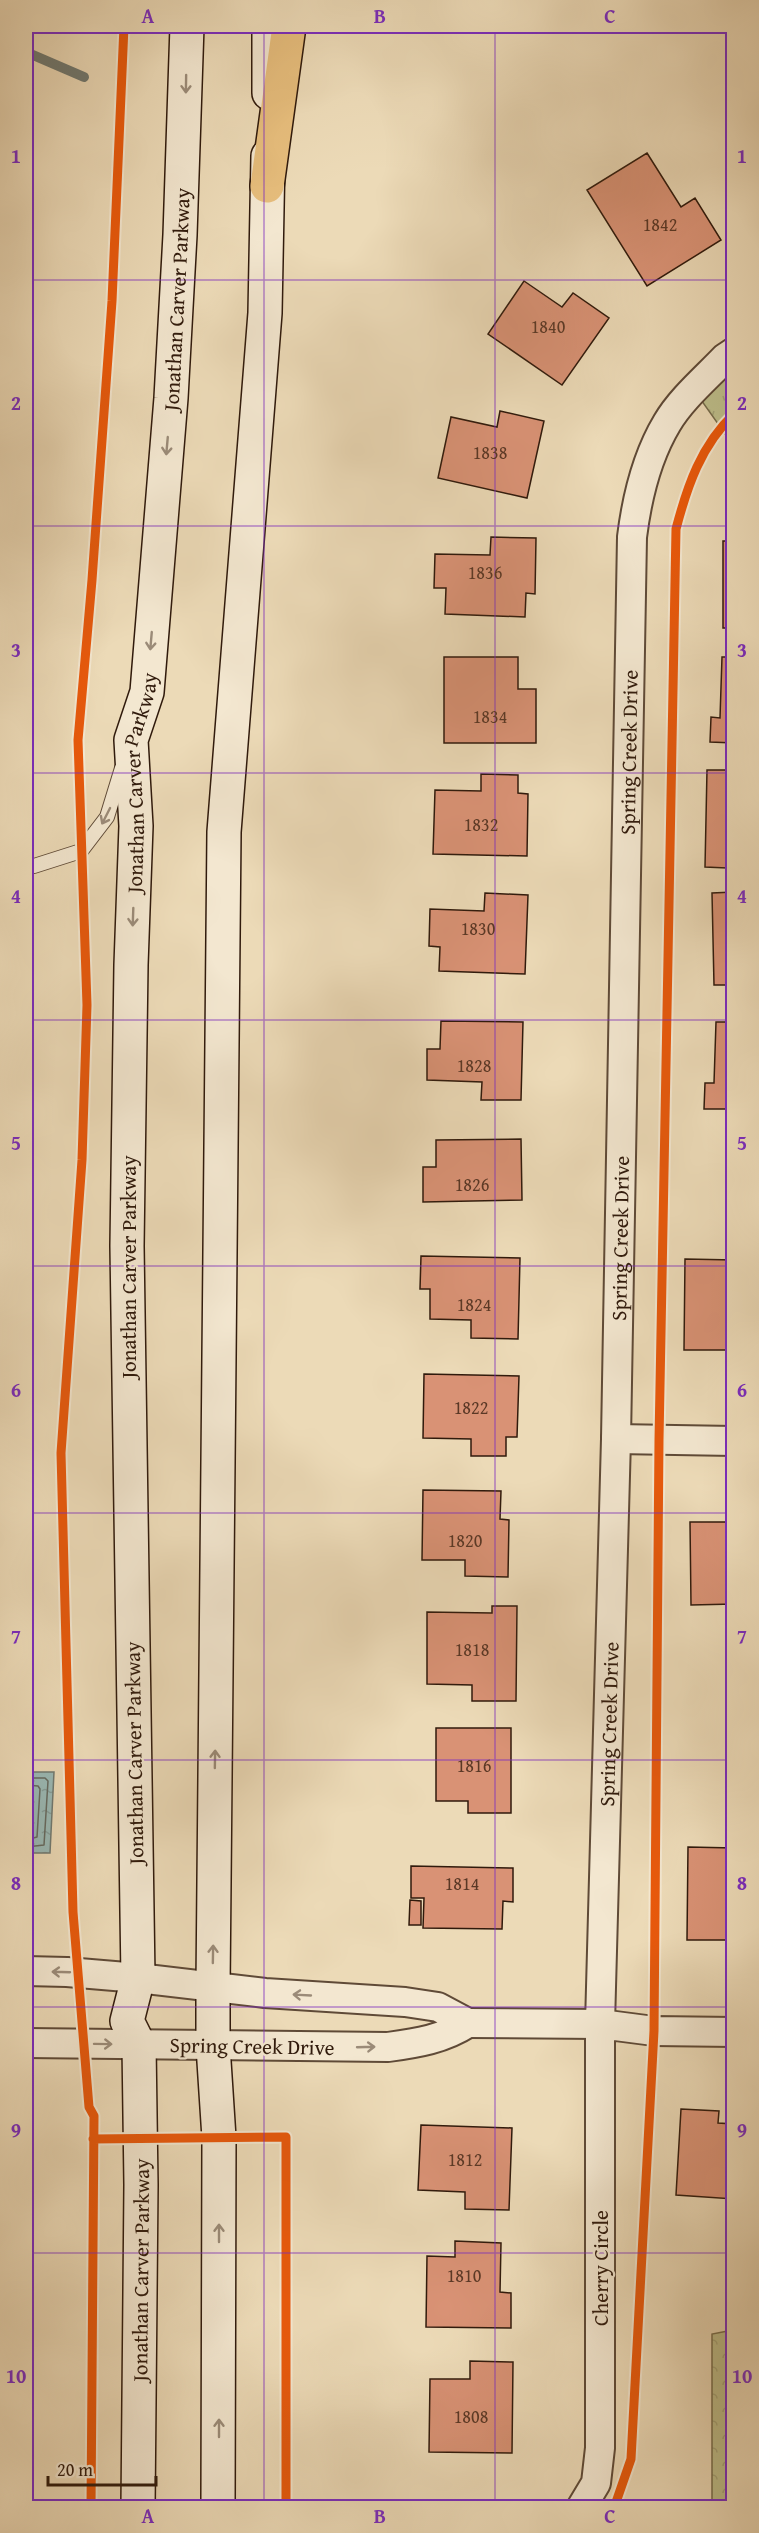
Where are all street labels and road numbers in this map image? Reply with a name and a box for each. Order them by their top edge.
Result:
street label: Jonathan Carver Parkway [154,187,197,415]
street label: Spring Creek Drive [611,669,645,835]
street label: Jonathan Carver Parkway [115,671,164,897]
street label: Jonathan Carver Parkway [113,1155,144,1382]
street label: Spring Creek Drive [603,1155,637,1321]
street label: Jonathan Carver Parkway [117,1641,151,1868]
street label: Spring Creek Drive [590,1641,626,1807]
street label: Spring Creek Drive [169,2029,335,2063]
street label: Jonathan Carver Parkway [124,2158,157,2385]
street label: Cherry Circle [585,2210,616,2326]

